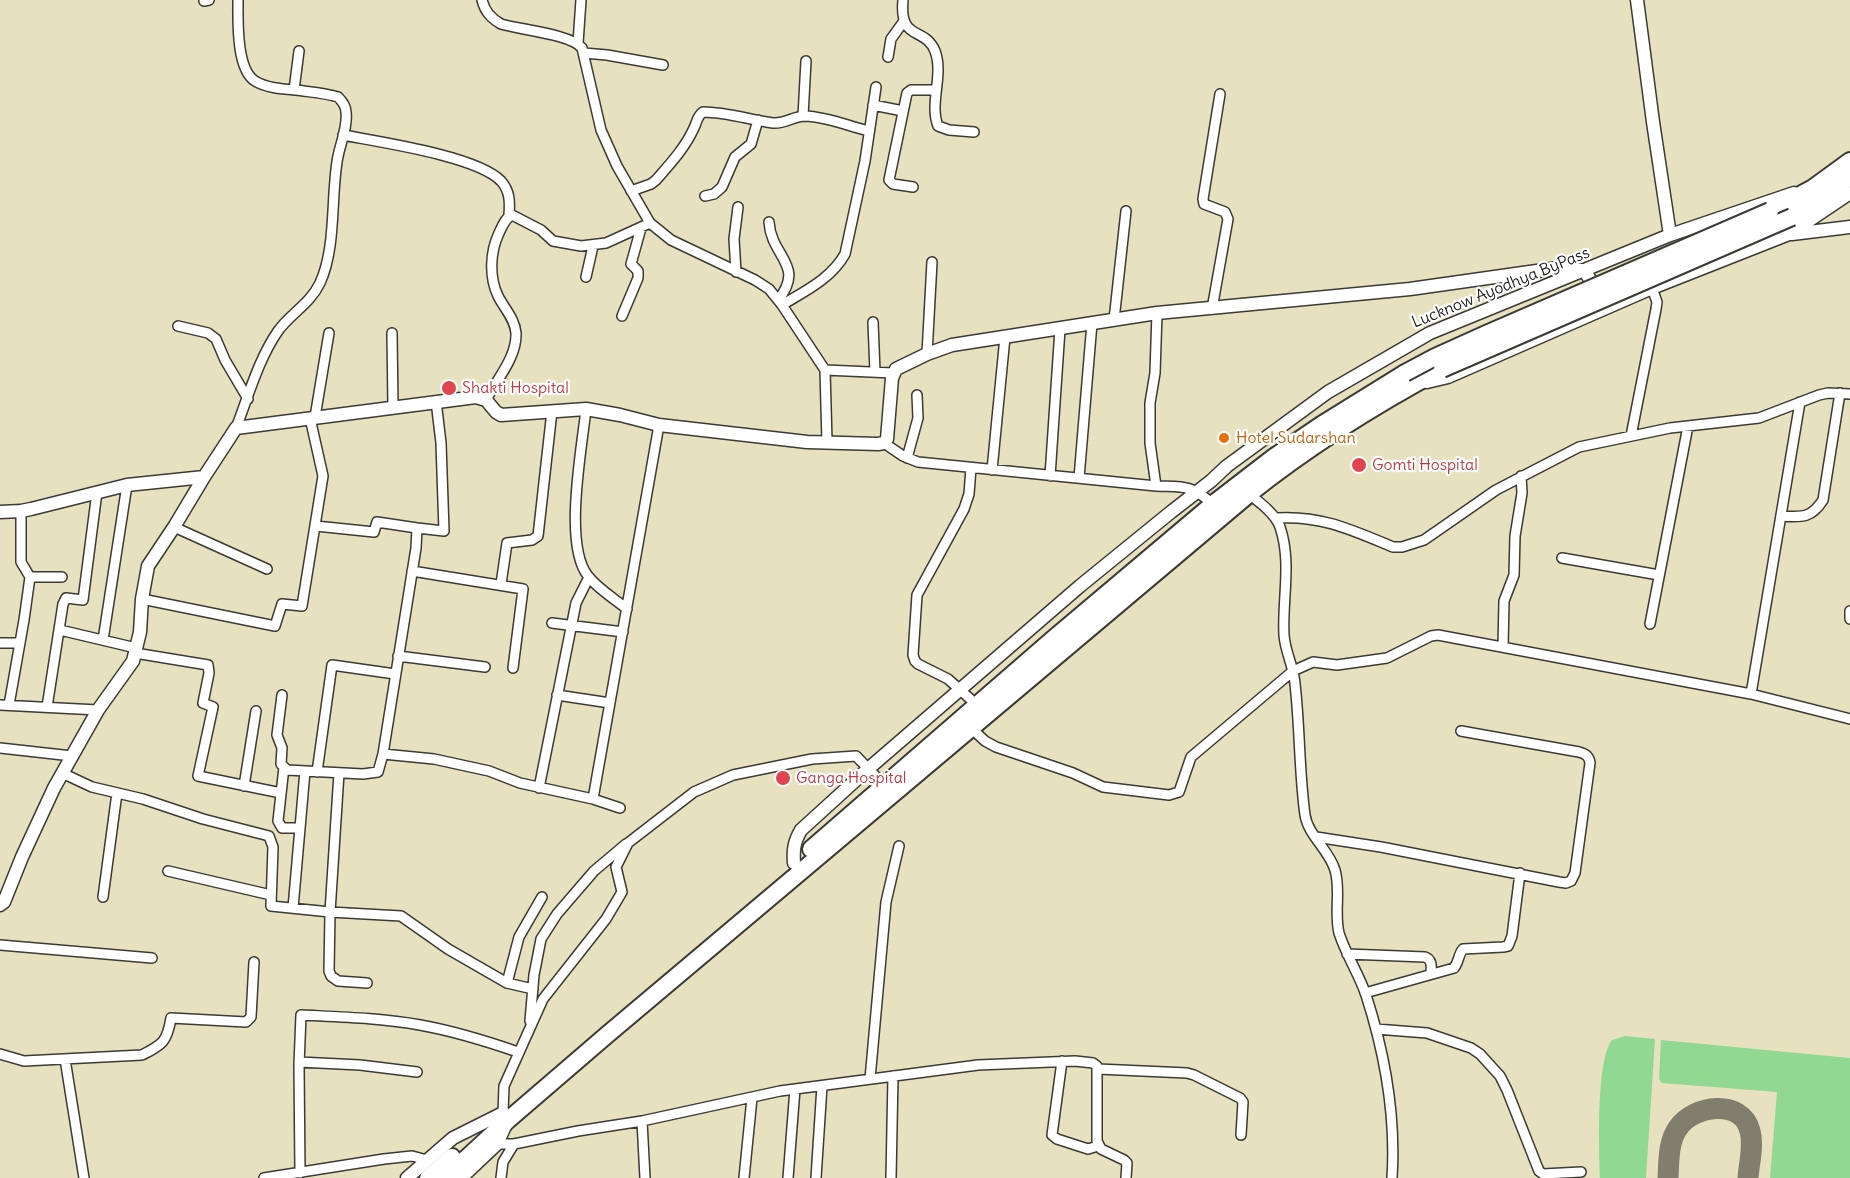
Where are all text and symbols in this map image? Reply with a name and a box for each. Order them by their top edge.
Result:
street label: Lucknow Ayodhya ByPass [1409,244,1593,332]
place label: Shakti Hospital [462,378,569,398]
marker: Shakti Hospital [440,379,458,397]
place label: Hotel Sudarshan [1236,428,1356,448]
marker: Hotel Sudarshan [1217,431,1231,445]
place label: Gomti Hospital [1372,455,1478,475]
marker: Gomti Hospital [1350,456,1368,474]
place label: Ganga Hospital [796,768,906,788]
marker: Ganga Hospital [774,769,792,787]

